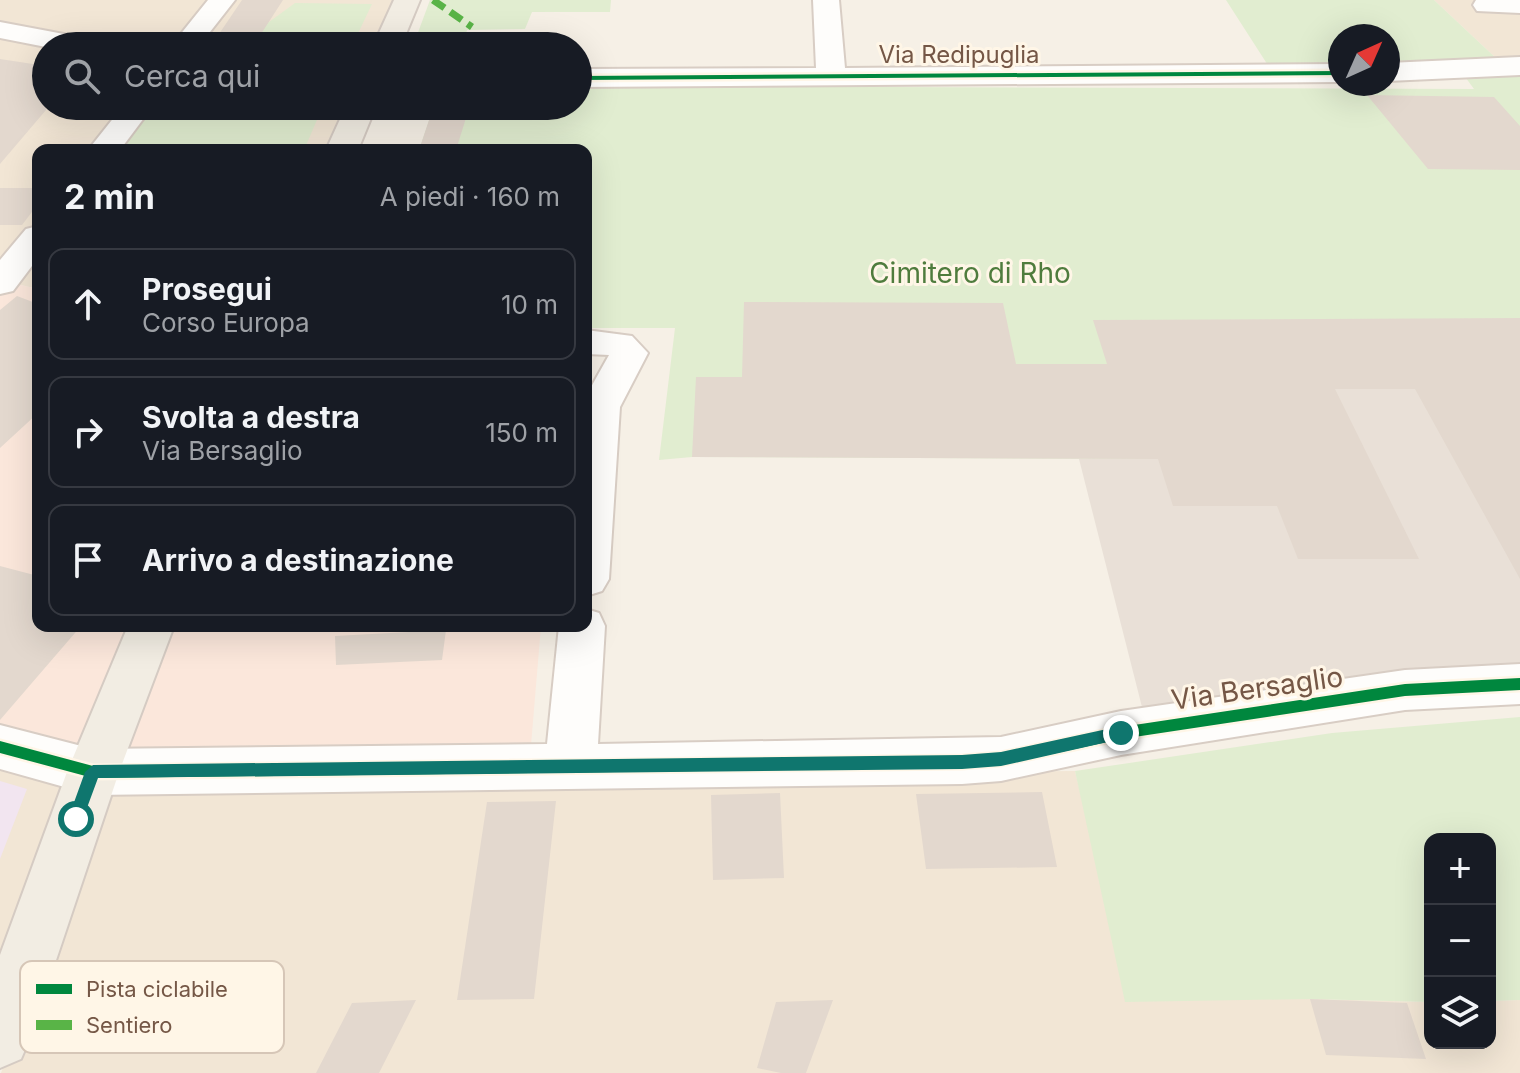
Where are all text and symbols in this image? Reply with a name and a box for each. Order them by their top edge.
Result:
north arrow [1328,24,1400,96]
search box [32,32,592,120]
street label: Via Redipuglia [879,40,1039,69]
icon: search [60,54,104,98]
text: Cerca qui [124,58,260,94]
text: 2 min [64,176,155,217]
text: A piedi · 160 m [380,181,560,212]
park label: Cimitero di Rho [869,256,1071,290]
text: Prosegui [142,271,272,307]
icon: ahead [66,282,110,326]
text: 10 m [501,289,558,320]
text: Corso Europa [142,307,310,338]
text: Svolta a destra [142,399,360,435]
icon: right [66,410,110,454]
text: 150 m [485,417,558,448]
text: Via Bersaglio [142,435,303,466]
icon: arrive [66,538,110,582]
text: Arrivo a destinazione [142,542,454,578]
street label: Via Bersaglio [1169,659,1345,717]
route end [1103,715,1139,751]
route start [58,801,94,837]
map controls [1424,833,1496,1049]
button: + [1424,833,1496,905]
button: − [1424,905,1496,977]
legend [20,961,284,1053]
text: Pista ciclabile [86,976,228,1002]
button: layers [1424,977,1496,1049]
text: Sentiero [86,1012,172,1038]

